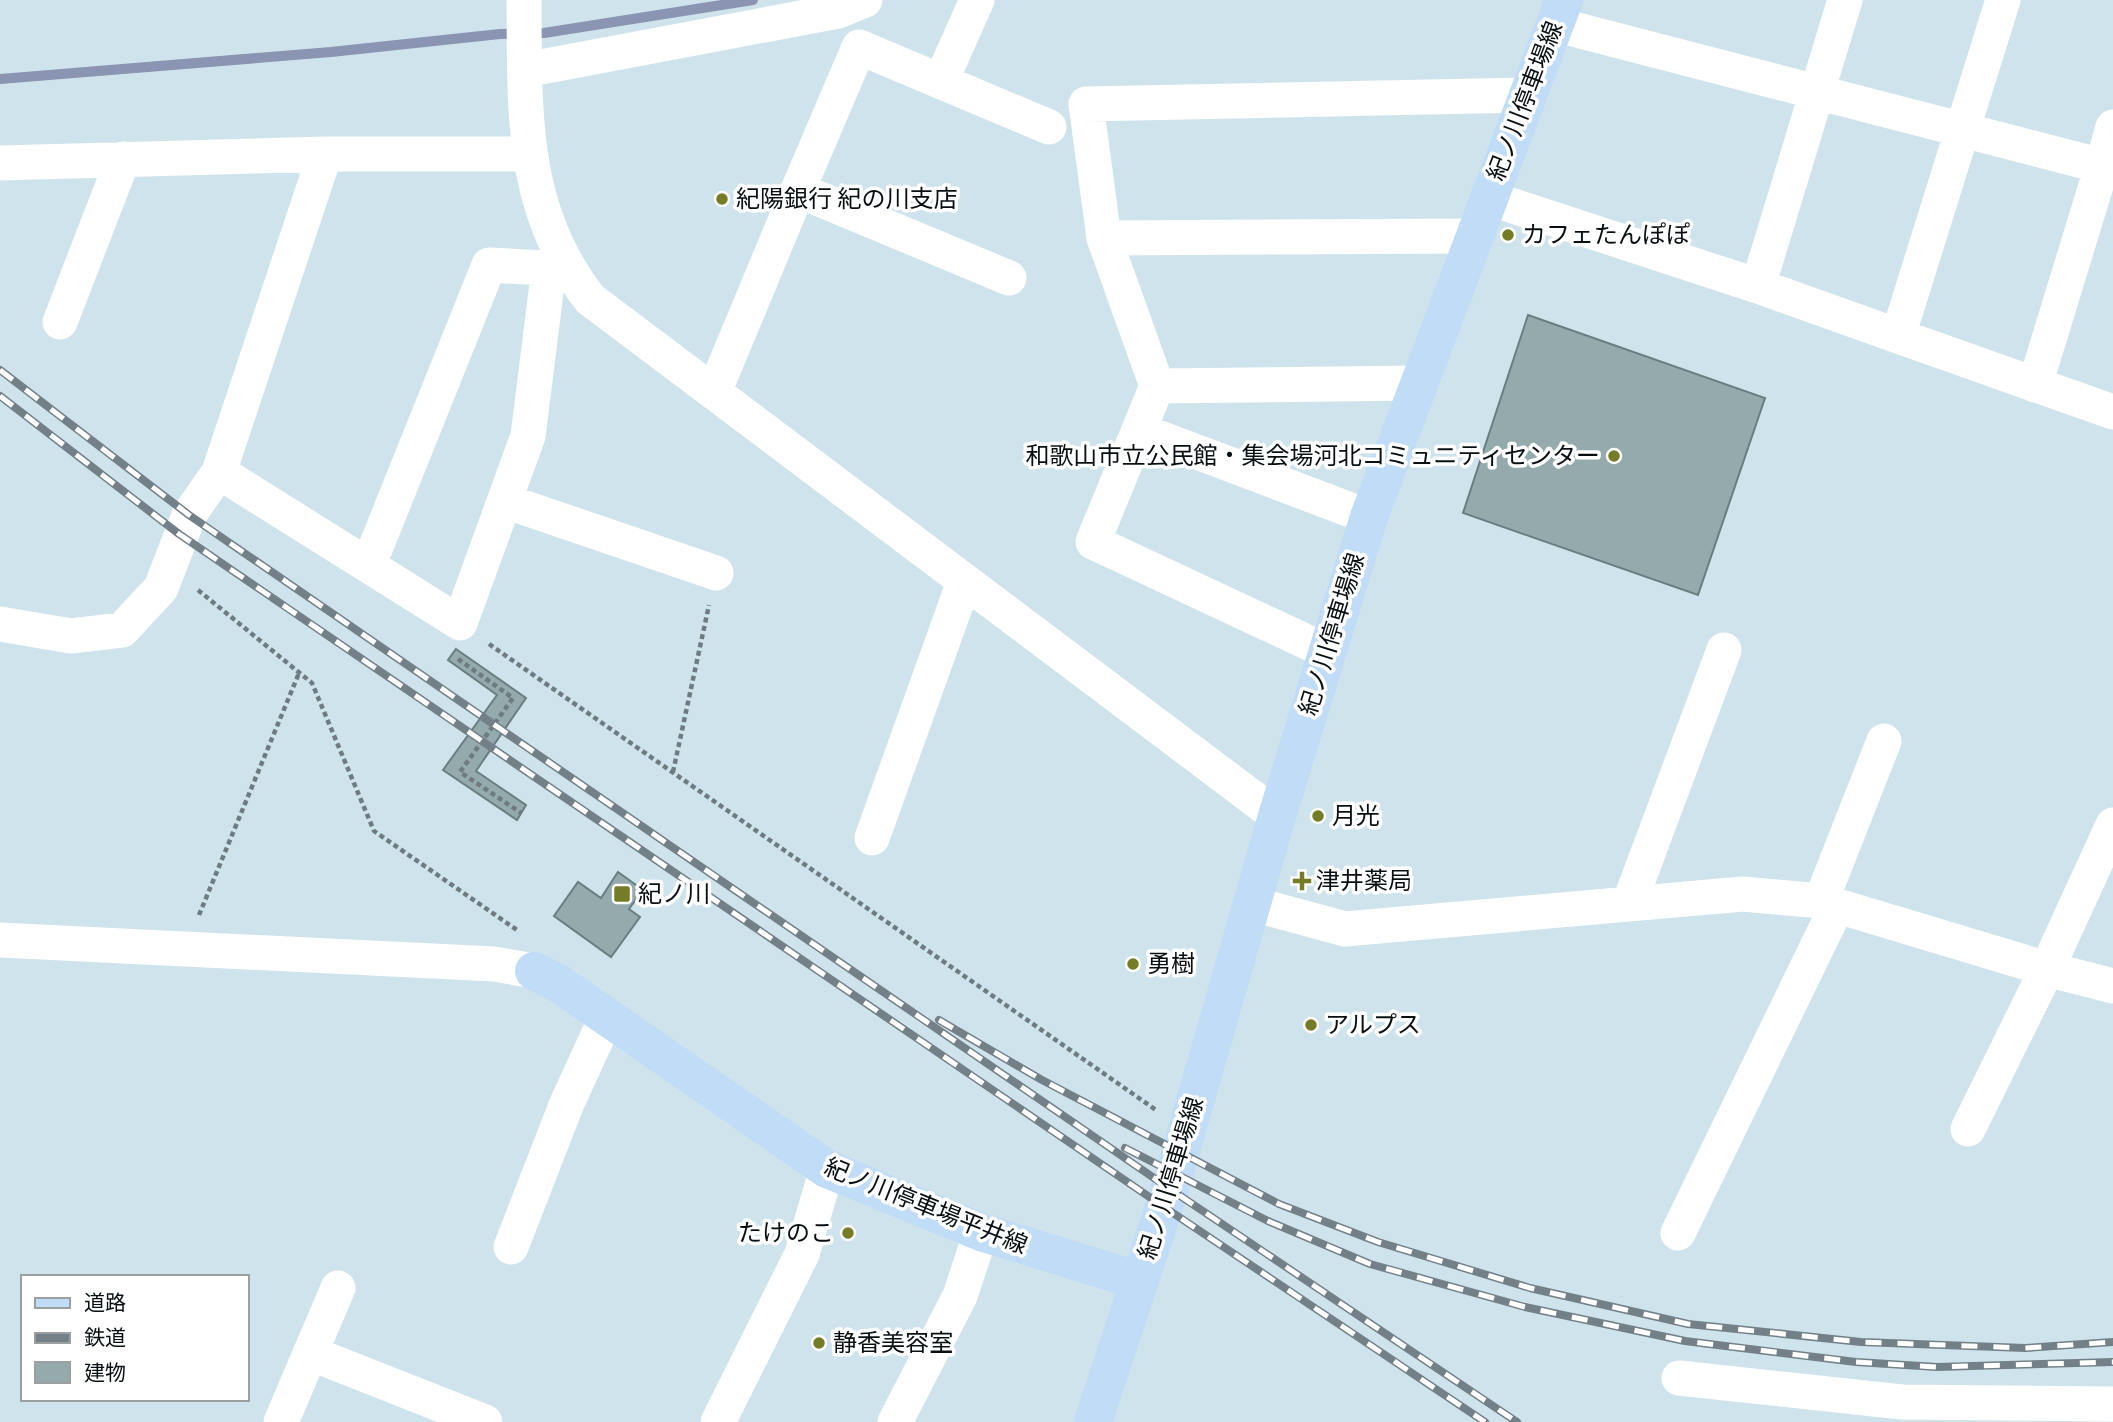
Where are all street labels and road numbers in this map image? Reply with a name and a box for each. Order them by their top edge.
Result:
street label: 紀ノ川停車場線 [1481,17,1568,184]
street label: 紀ノ川停車場線 [1293,549,1370,718]
street label: 紀ノ川停車場線 [1132,1093,1209,1262]
street label: 紀ノ川停車場平井線 [821,1152,1032,1259]

